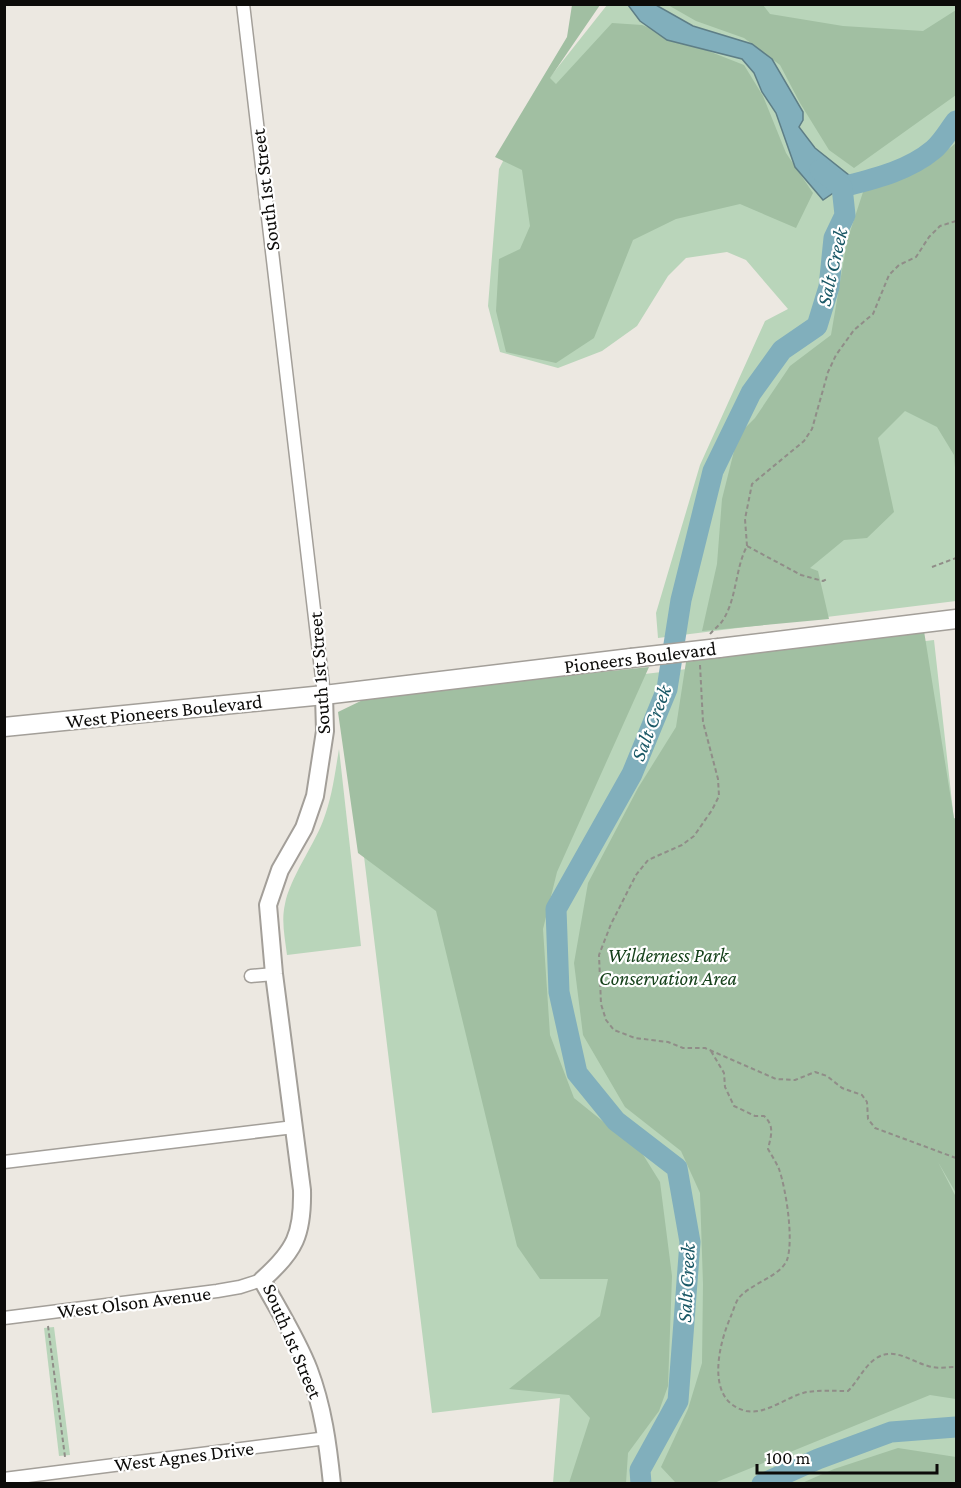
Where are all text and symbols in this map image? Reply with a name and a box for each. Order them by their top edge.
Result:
street label: South 1st Street [247,127,283,252]
water label: Salt Creek [811,225,853,308]
street label: South 1st Street [304,611,334,735]
street label: Pioneers Boulevard [563,637,718,677]
water label: Salt Creek [626,681,677,764]
street label: West Pioneers Boulevard [65,690,264,732]
park label: Wilderness Park Conservation Area [599,944,737,989]
water label: Salt Creek [672,1242,700,1323]
street label: South 1st Street [259,1280,327,1402]
street label: West Olson Avenue [56,1282,212,1322]
street label: West Agnes Drive [113,1437,255,1476]
scale bar [757,1437,937,1475]
text: 100 m [766,1448,811,1468]

